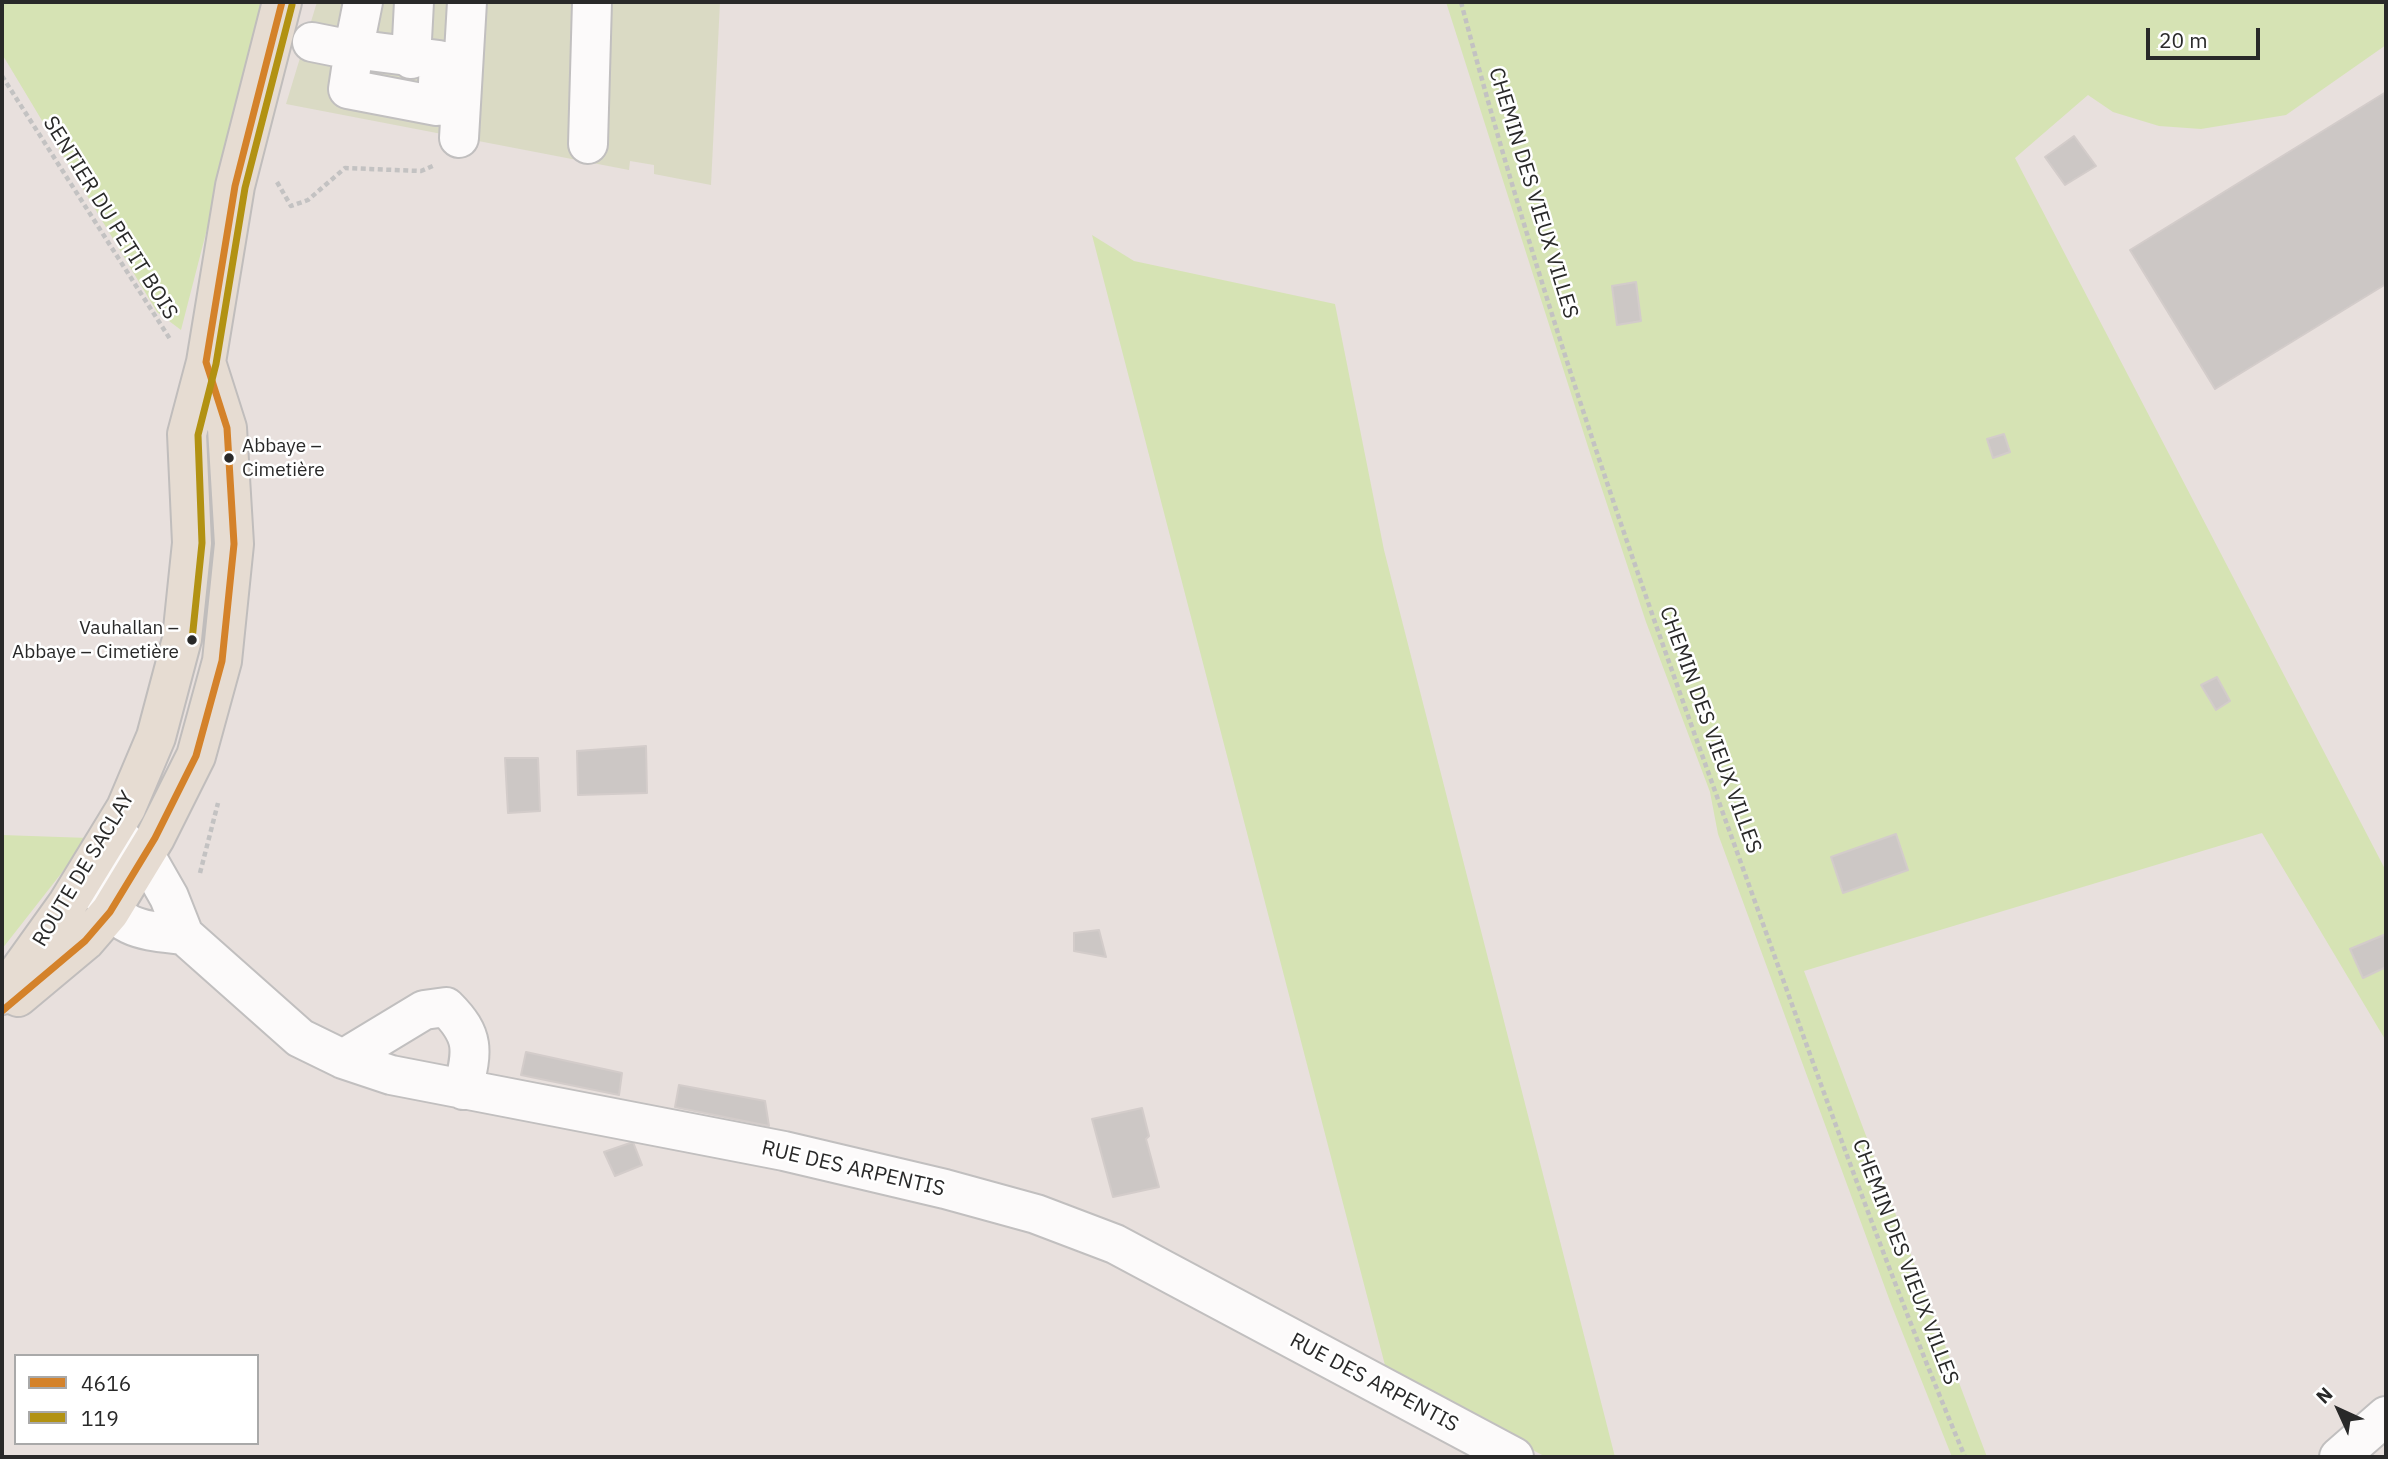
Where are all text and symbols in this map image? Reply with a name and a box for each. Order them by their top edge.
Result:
scale bar [2150,14,2264,58]
text: 20 m [2159,26,2208,54]
street label: CHEMIN DES VIEUX VILLES [1483,64,1583,322]
street label: SENTIER DU PETIT BOIS [37,112,183,324]
place label: Abbaye – Cimetière [242,436,325,480]
marker: Abbaye – Cimetière [222,451,236,465]
street label: CHEMIN DES VIEUX VILLES [1654,603,1766,857]
place label: Vauhallan – Abbaye – Cimetière [12,618,179,662]
marker: Vauhallan – Abbaye – Cimetière [185,633,199,647]
street label: ROUTE DE SACLAY [28,787,140,951]
street label: RUE DES ARPENTIS [759,1136,947,1202]
street label: CHEMIN DES VIEUX VILLES [1846,1136,1964,1388]
street label: RUE DES ARPENTIS [1285,1328,1463,1438]
legend [14,1354,259,1445]
text: 4616 [81,1369,131,1397]
north arrow [2304,1375,2374,1445]
text: N [2311,1382,2337,1409]
text: 119 [81,1404,119,1432]

